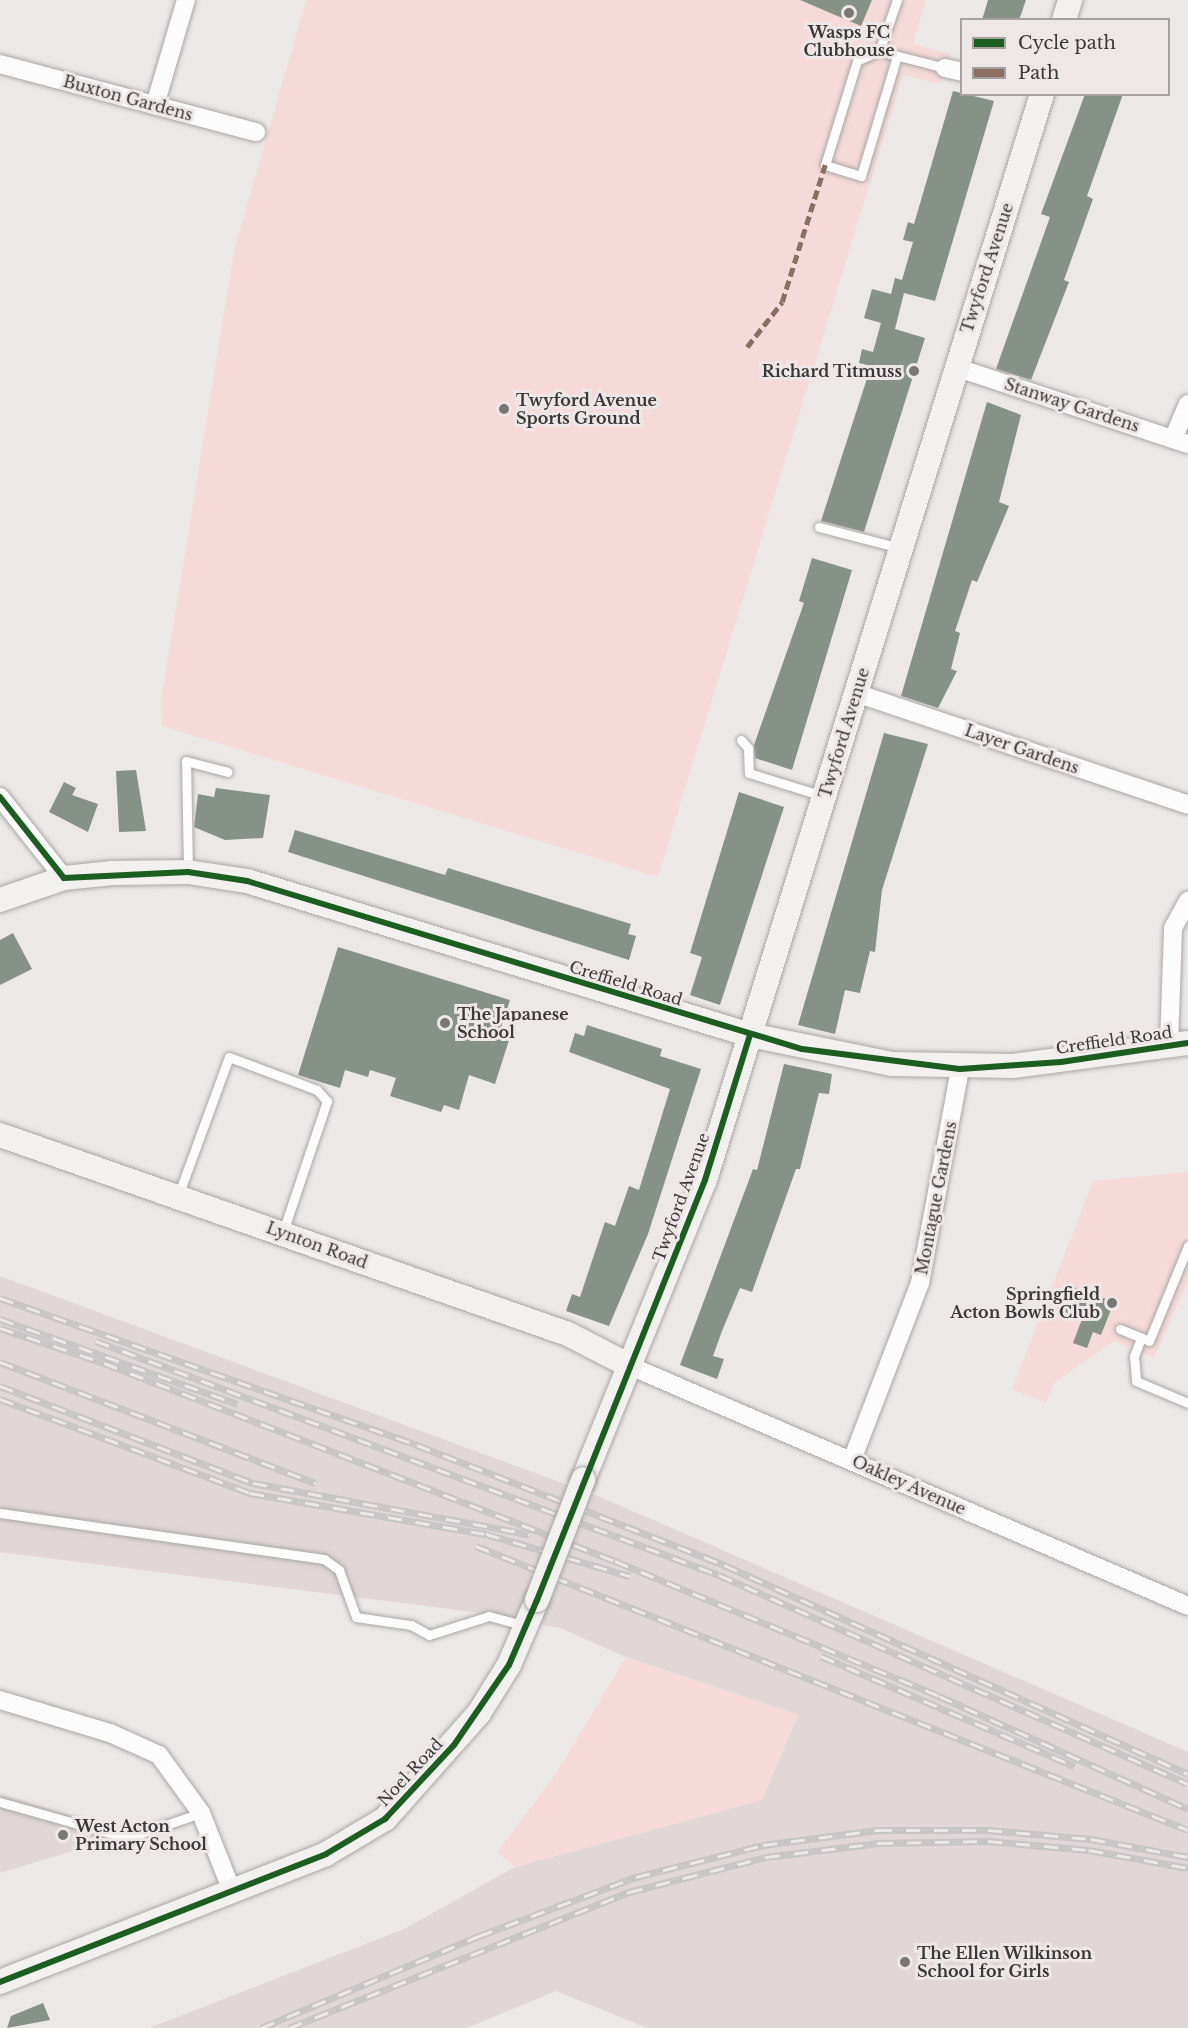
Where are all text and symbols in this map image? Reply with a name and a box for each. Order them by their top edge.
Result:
marker: Wasps FC Clubhouse [842,6,856,20]
legend [960,18,1170,96]
place label: Wasps FC Clubhouse [803,22,895,60]
text: Cycle path [1018,32,1116,54]
text: Path [1018,62,1059,84]
street label: Buxton Gardens [61,71,195,125]
street label: Twyford Avenue [957,200,1017,336]
place label: Richard Titmuss [761,361,902,381]
marker: Richard Titmuss [907,364,921,378]
street label: Stanway Gardens [1002,374,1142,436]
place label: Twyford Avenue Sports Ground [516,390,657,428]
marker: Twyford Avenue Sports Ground [497,402,511,416]
street label: Twyford Avenue [815,665,873,801]
street label: Layer Gardens [962,720,1082,778]
street label: Creffield Road [567,957,685,1009]
place label: The Japanese School [457,1004,569,1042]
marker: The Japanese School [438,1016,452,1030]
street label: Creffield Road [1055,1022,1173,1058]
street label: Montague Gardens [912,1120,960,1276]
street label: Twyford Avenue [649,1130,713,1264]
street label: Lynton Road [264,1218,370,1272]
place label: Springfield Acton Bowls Club [950,1284,1100,1322]
marker: Springfield Acton Bowls Club [1105,1296,1119,1310]
street label: Oakley Avenue [849,1451,969,1519]
street label: Noel Road [374,1734,446,1810]
place label: West Acton Primary School [75,1816,208,1854]
marker: West Acton Primary School [56,1828,70,1842]
place label: The Ellen Wilkinson School for Girls [917,1943,1093,1981]
marker: The Ellen Wilkinson School for Girls [898,1955,912,1969]

